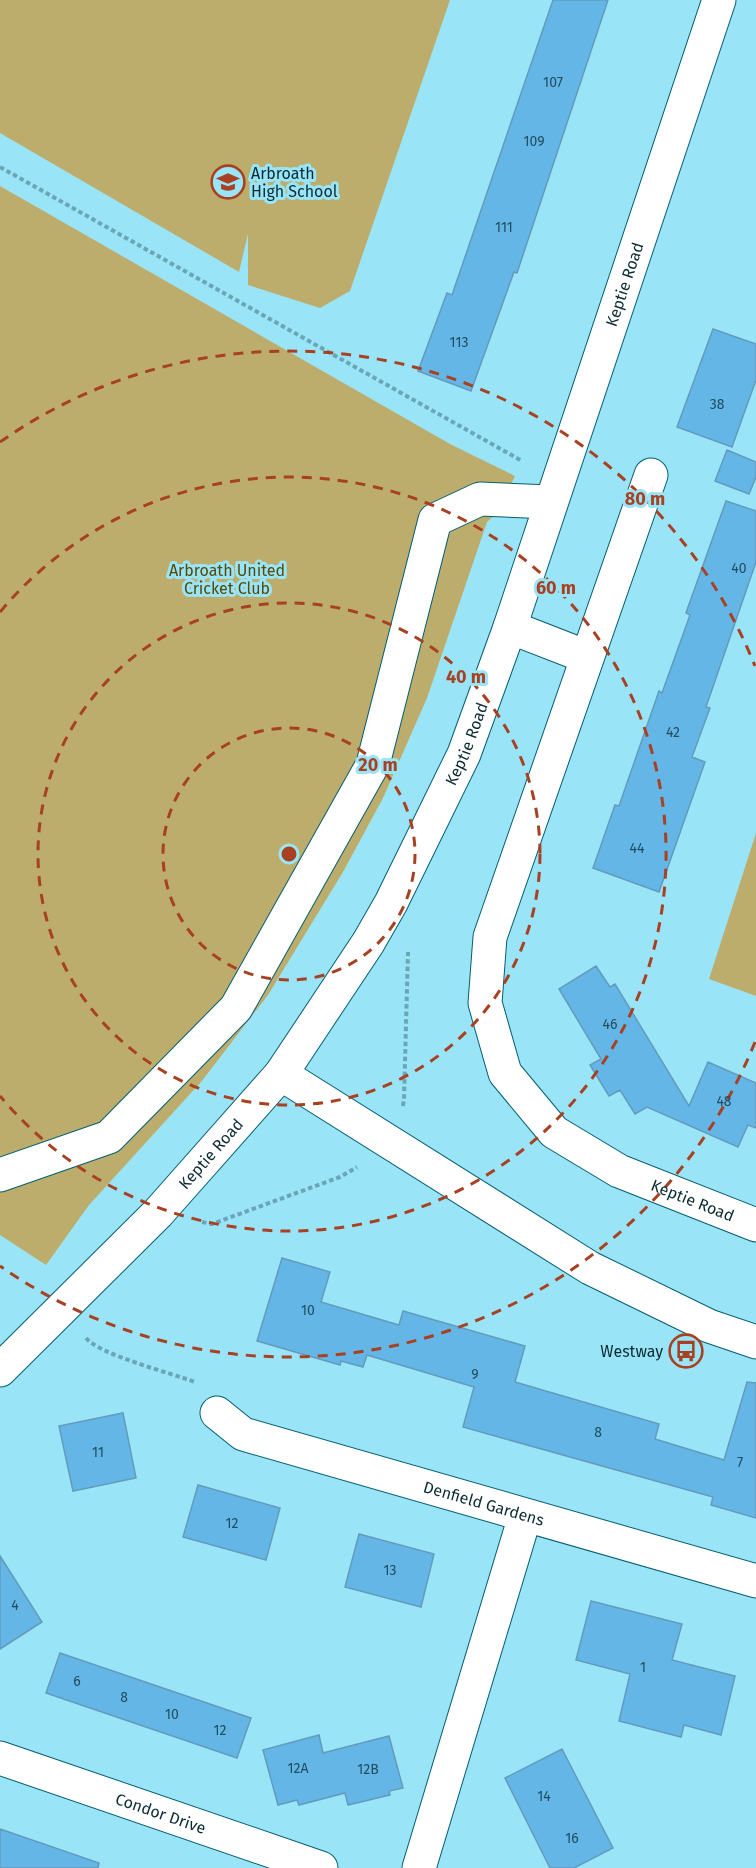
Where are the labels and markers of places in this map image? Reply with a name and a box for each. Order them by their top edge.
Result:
school or university icon: Arbroath High School [210,164,246,200]
place label: Arbroath High School [251,164,338,201]
centre of rings [279,844,299,864]
bus stop icon: Westway [668,1333,704,1369]
place label: Westway [600,1342,663,1361]

